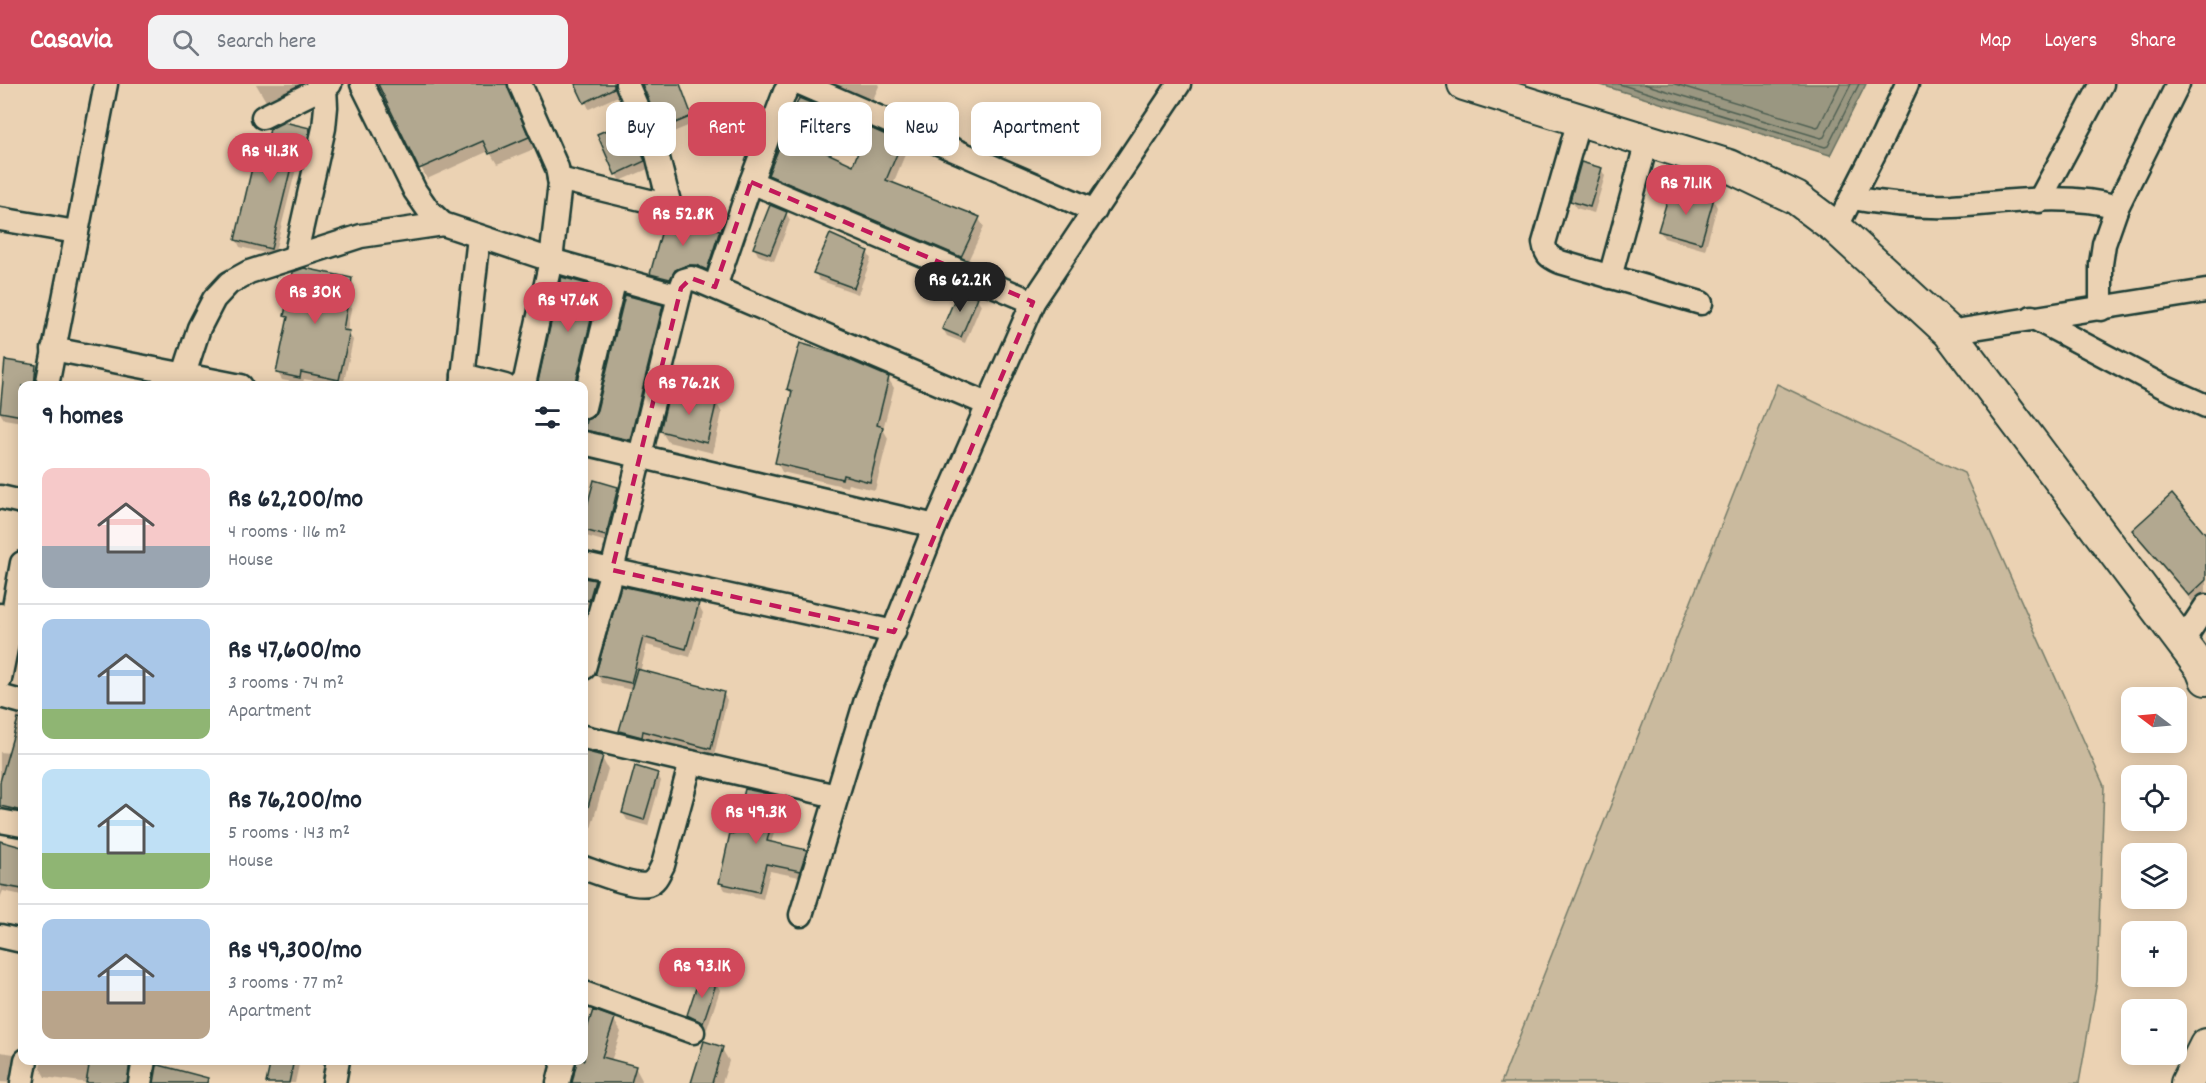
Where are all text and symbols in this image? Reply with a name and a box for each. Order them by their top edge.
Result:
search box [148,15,568,69]
text: Casavia [30,22,112,62]
icon: search [169,26,202,59]
text: Search here [217,27,316,58]
text: Map [1980,27,2011,57]
text: Layers [2044,27,2097,57]
text: Share [2130,27,2176,57]
chip: Buy [606,102,676,156]
chip: Rent [688,102,766,156]
chip: Filters [778,102,872,156]
chip: New [884,102,959,156]
chip: Apartment [971,102,1101,156]
pin: Rs 41.3K [208,133,332,184]
text: Rs 41.3K [242,138,298,166]
pin: Rs 71.1K [1624,165,1748,216]
text: Rs 71.1K [1660,170,1712,198]
pin: Rs 52.8K [621,196,745,247]
text: Rs 52.8K [652,201,714,229]
pin: Rs 62.2K [898,262,1022,313]
text: Rs 62.2K [929,267,991,295]
pin: Rs 30K [266,274,364,325]
text: Rs 30K [289,279,341,307]
pin: Rs 47.6K [506,282,630,333]
text: Rs 47.6K [537,287,599,315]
pin: Rs 76.2K [627,365,751,416]
text: Rs 76.2K [658,370,720,398]
text: 9 homes [42,399,124,436]
icon: filters [531,401,564,434]
text: Rs 62,200/mo [228,482,363,519]
icon: home [90,492,162,564]
text: 4 rooms · 116 m² [228,519,346,547]
text: House [228,547,273,575]
text: Rs 47,600/mo [228,633,361,670]
icon: home [90,643,162,715]
text: 3 rooms · 74 m² [228,670,344,698]
north arrow [2121,687,2187,753]
map controls [2121,687,2187,1065]
text: Apartment [228,698,311,726]
button: locate [2121,765,2187,831]
text: Rs 76,200/mo [228,783,362,820]
icon: home [90,793,162,865]
pin: Rs 49.3K [694,794,818,845]
text: Rs 49.3K [725,799,787,827]
text: 5 rooms · 143 m² [228,820,350,848]
button: layers [2121,843,2187,909]
text: House [228,848,273,876]
button: + [2121,921,2187,987]
text: Rs 49,300/mo [228,933,362,970]
icon: home [90,943,162,1015]
pin: Rs 93.1K [640,948,764,999]
text: Rs 93.1K [673,953,731,981]
text: 3 rooms · 77 m² [228,970,344,998]
text: Apartment [228,998,311,1026]
button: − [2121,999,2187,1065]

